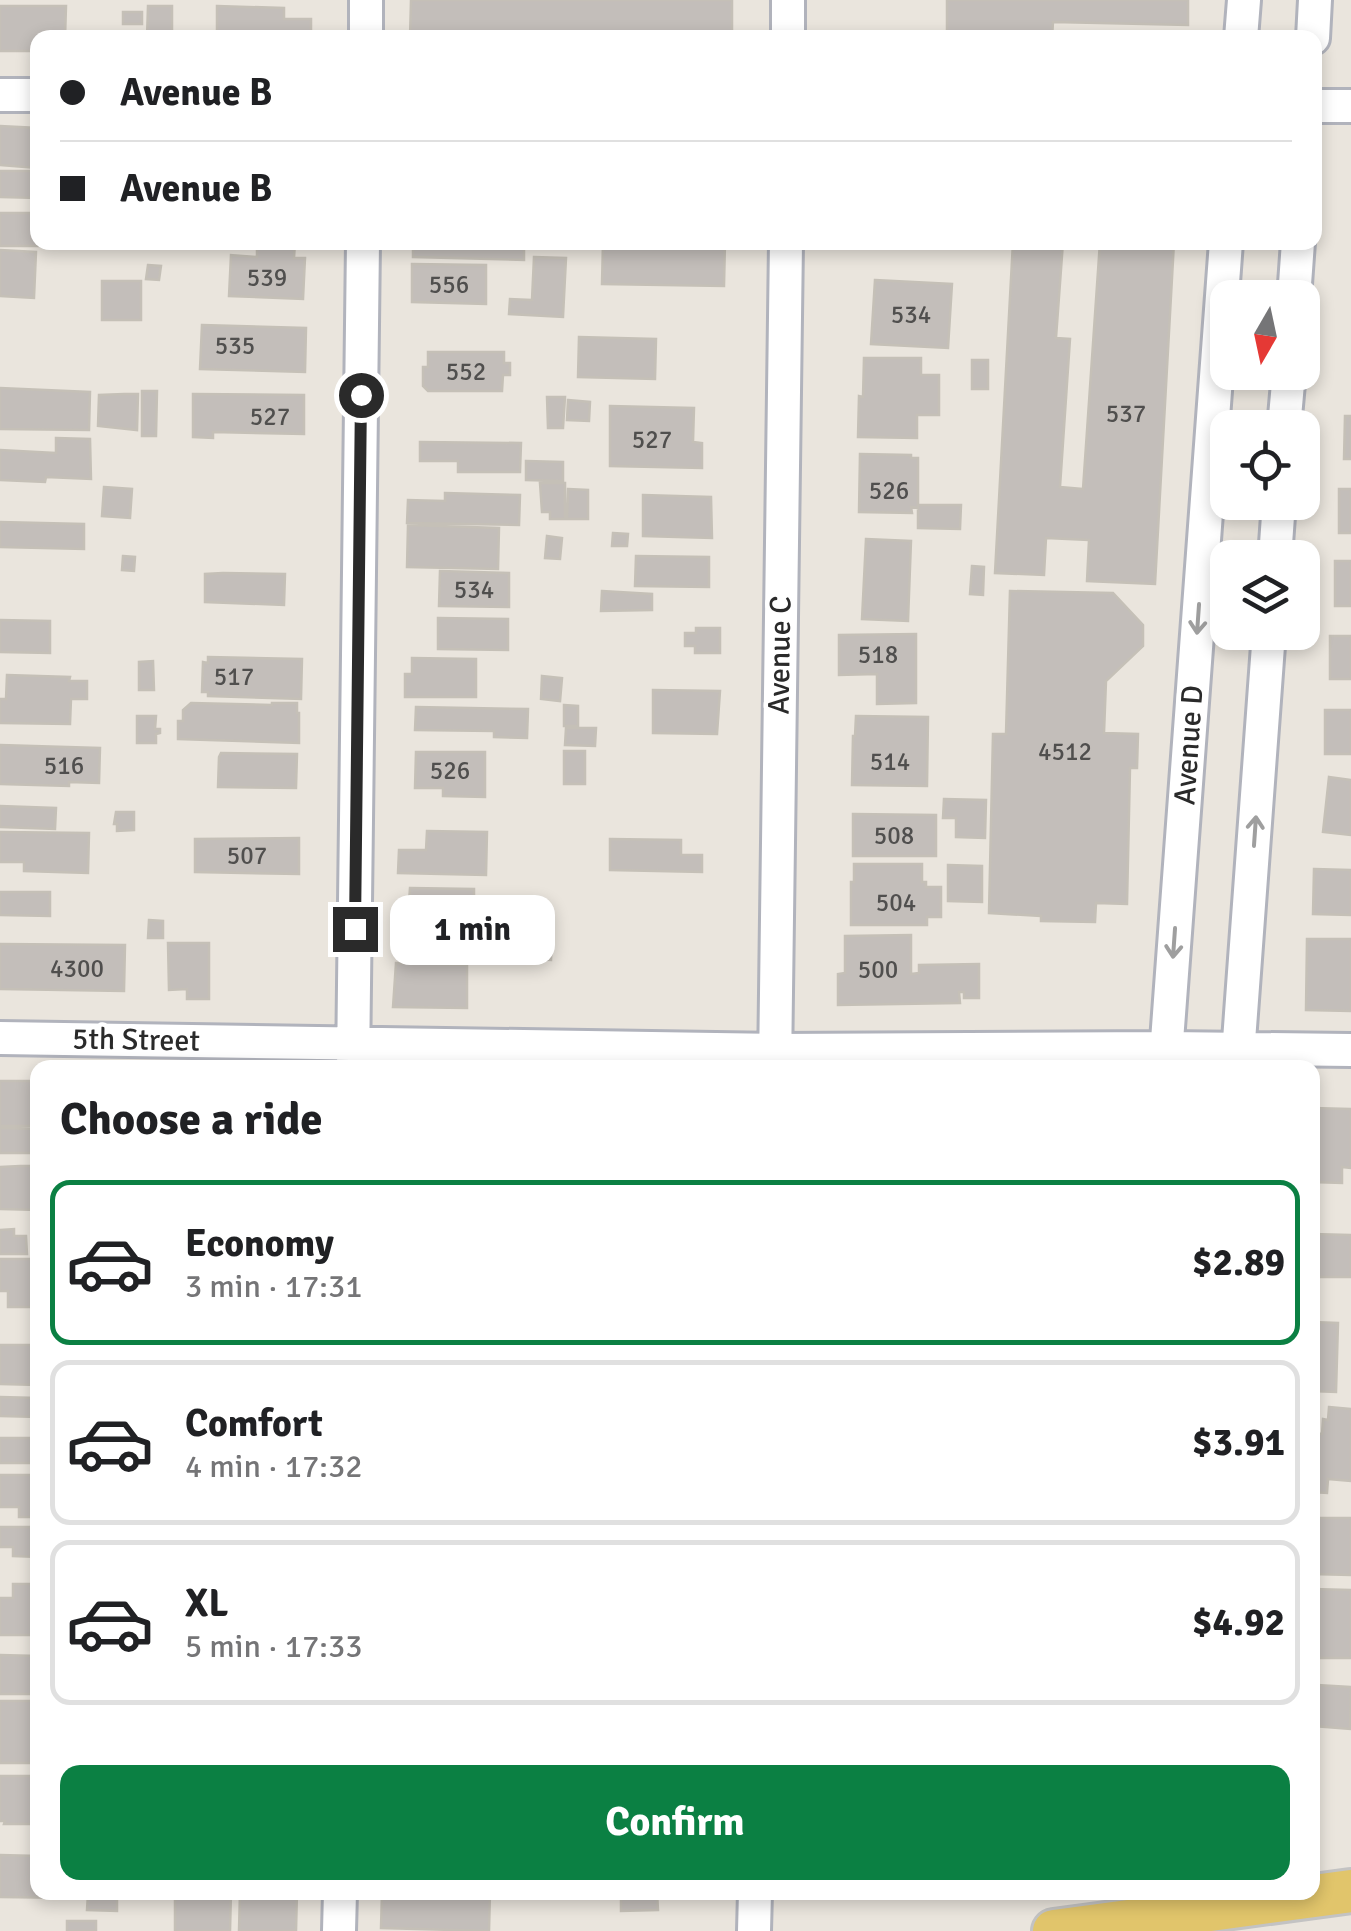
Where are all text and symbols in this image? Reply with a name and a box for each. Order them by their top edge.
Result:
text: Avenue B [120,69,272,116]
text: Avenue B [120,165,272,212]
house number: 539 [247,262,287,293]
house number: 556 [429,269,469,300]
north arrow [1210,280,1320,390]
map controls [1210,280,1320,650]
house number: 534 [891,299,931,330]
house number: 535 [215,330,255,361]
house number: 552 [446,356,486,387]
route start [339,373,384,418]
house number: 537 [1106,398,1146,429]
house number: 527 [250,401,290,432]
button: locate [1210,410,1320,520]
house number: 527 [632,424,672,455]
house number: 526 [869,475,909,506]
button: layers [1210,540,1320,650]
house number: 534 [454,574,494,605]
street label: Avenue C [760,595,800,715]
one-way arrow [1189,602,1208,635]
house number: 518 [858,639,898,670]
house number: 517 [214,661,254,692]
street label: Avenue D [1166,684,1212,806]
house number: 4512 [1038,736,1092,767]
house number: 514 [870,746,910,777]
house number: 516 [44,750,84,781]
house number: 526 [430,755,470,786]
one-way arrow [1245,815,1264,847]
house number: 508 [874,820,914,851]
house number: 507 [227,840,267,871]
house number: 504 [876,887,916,918]
callout: 1 min [390,894,555,964]
route end [333,907,378,952]
text: 1 min [434,910,511,949]
one-way arrow [1165,927,1184,959]
house number: 4300 [50,953,104,984]
house number: 500 [858,954,898,985]
street label: 5th Street [72,1020,200,1060]
text: Choose a ride [60,1092,323,1147]
icon: car [65,1218,155,1308]
text: Economy [185,1220,334,1267]
text: $2.89 [1192,1239,1285,1286]
text: 3 min · 17:31 [185,1267,363,1306]
icon: car [65,1398,155,1488]
text: Comfort [185,1400,323,1447]
text: $3.91 [1192,1419,1285,1466]
text: 4 min · 17:32 [185,1447,363,1486]
icon: car [65,1578,155,1668]
text: XL [185,1580,228,1627]
text: $4.92 [1192,1599,1285,1646]
text: 5 min · 17:33 [185,1627,363,1666]
button: Confirm [60,1765,1290,1880]

